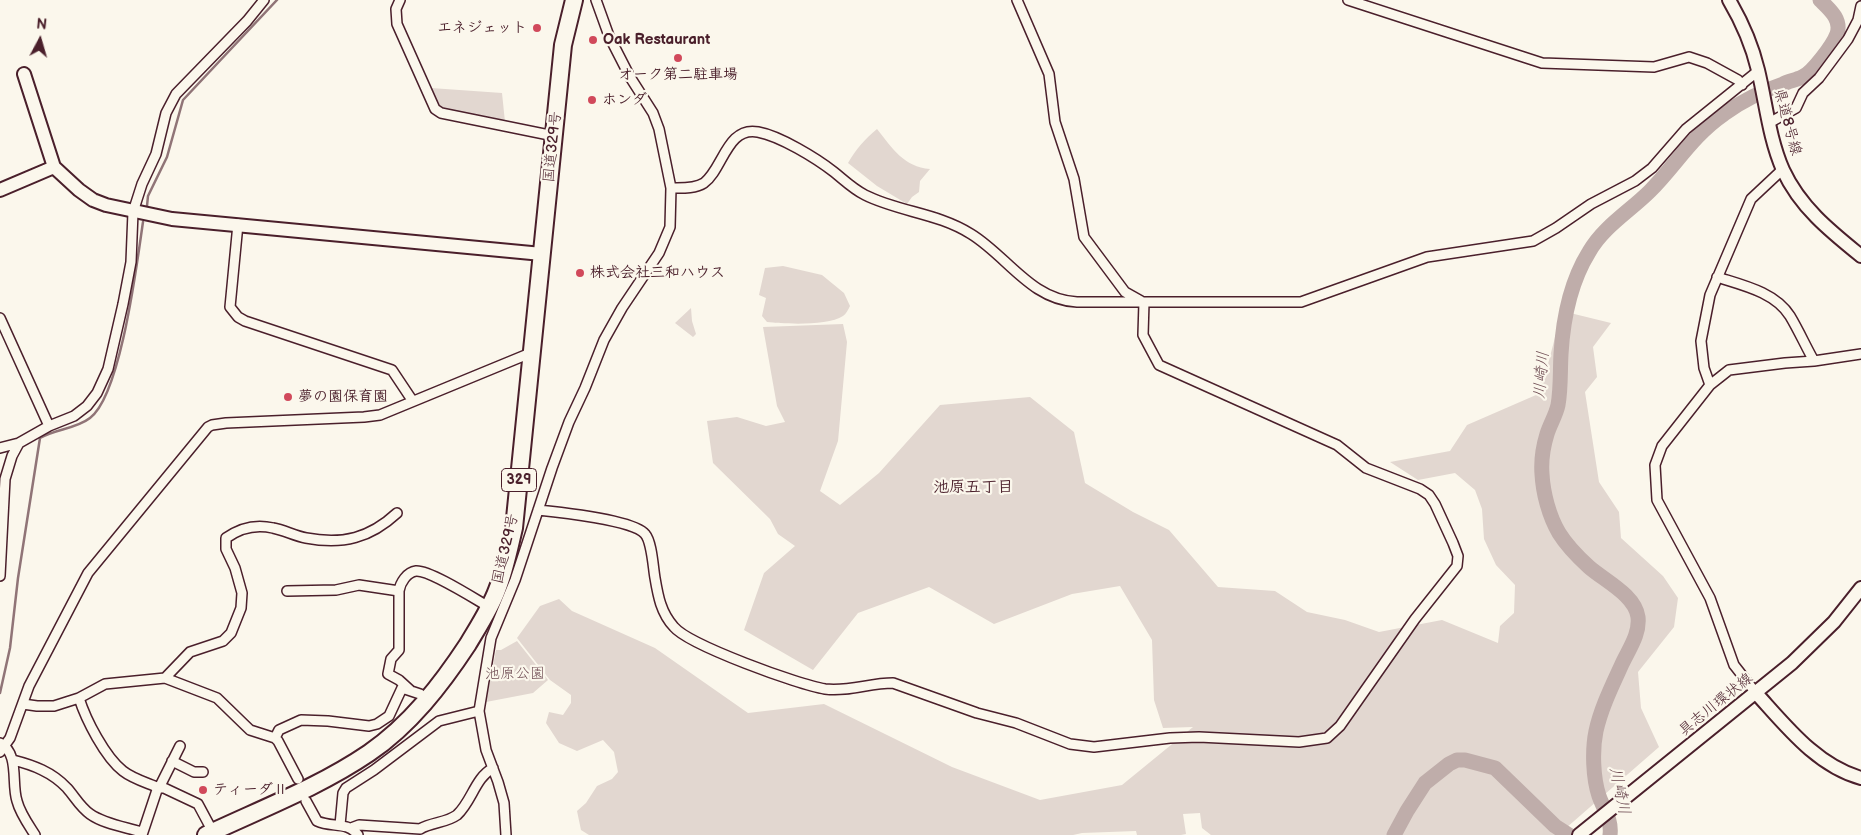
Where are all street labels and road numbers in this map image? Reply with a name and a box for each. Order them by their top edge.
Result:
street label: 県道8号線 [1769,86,1805,158]
street label: 国道329号 [540,110,566,184]
road number: 329 [502,468,536,492]
street label: 国道329号 [489,512,523,586]
street label: 具志川環状線 [1675,670,1757,740]

